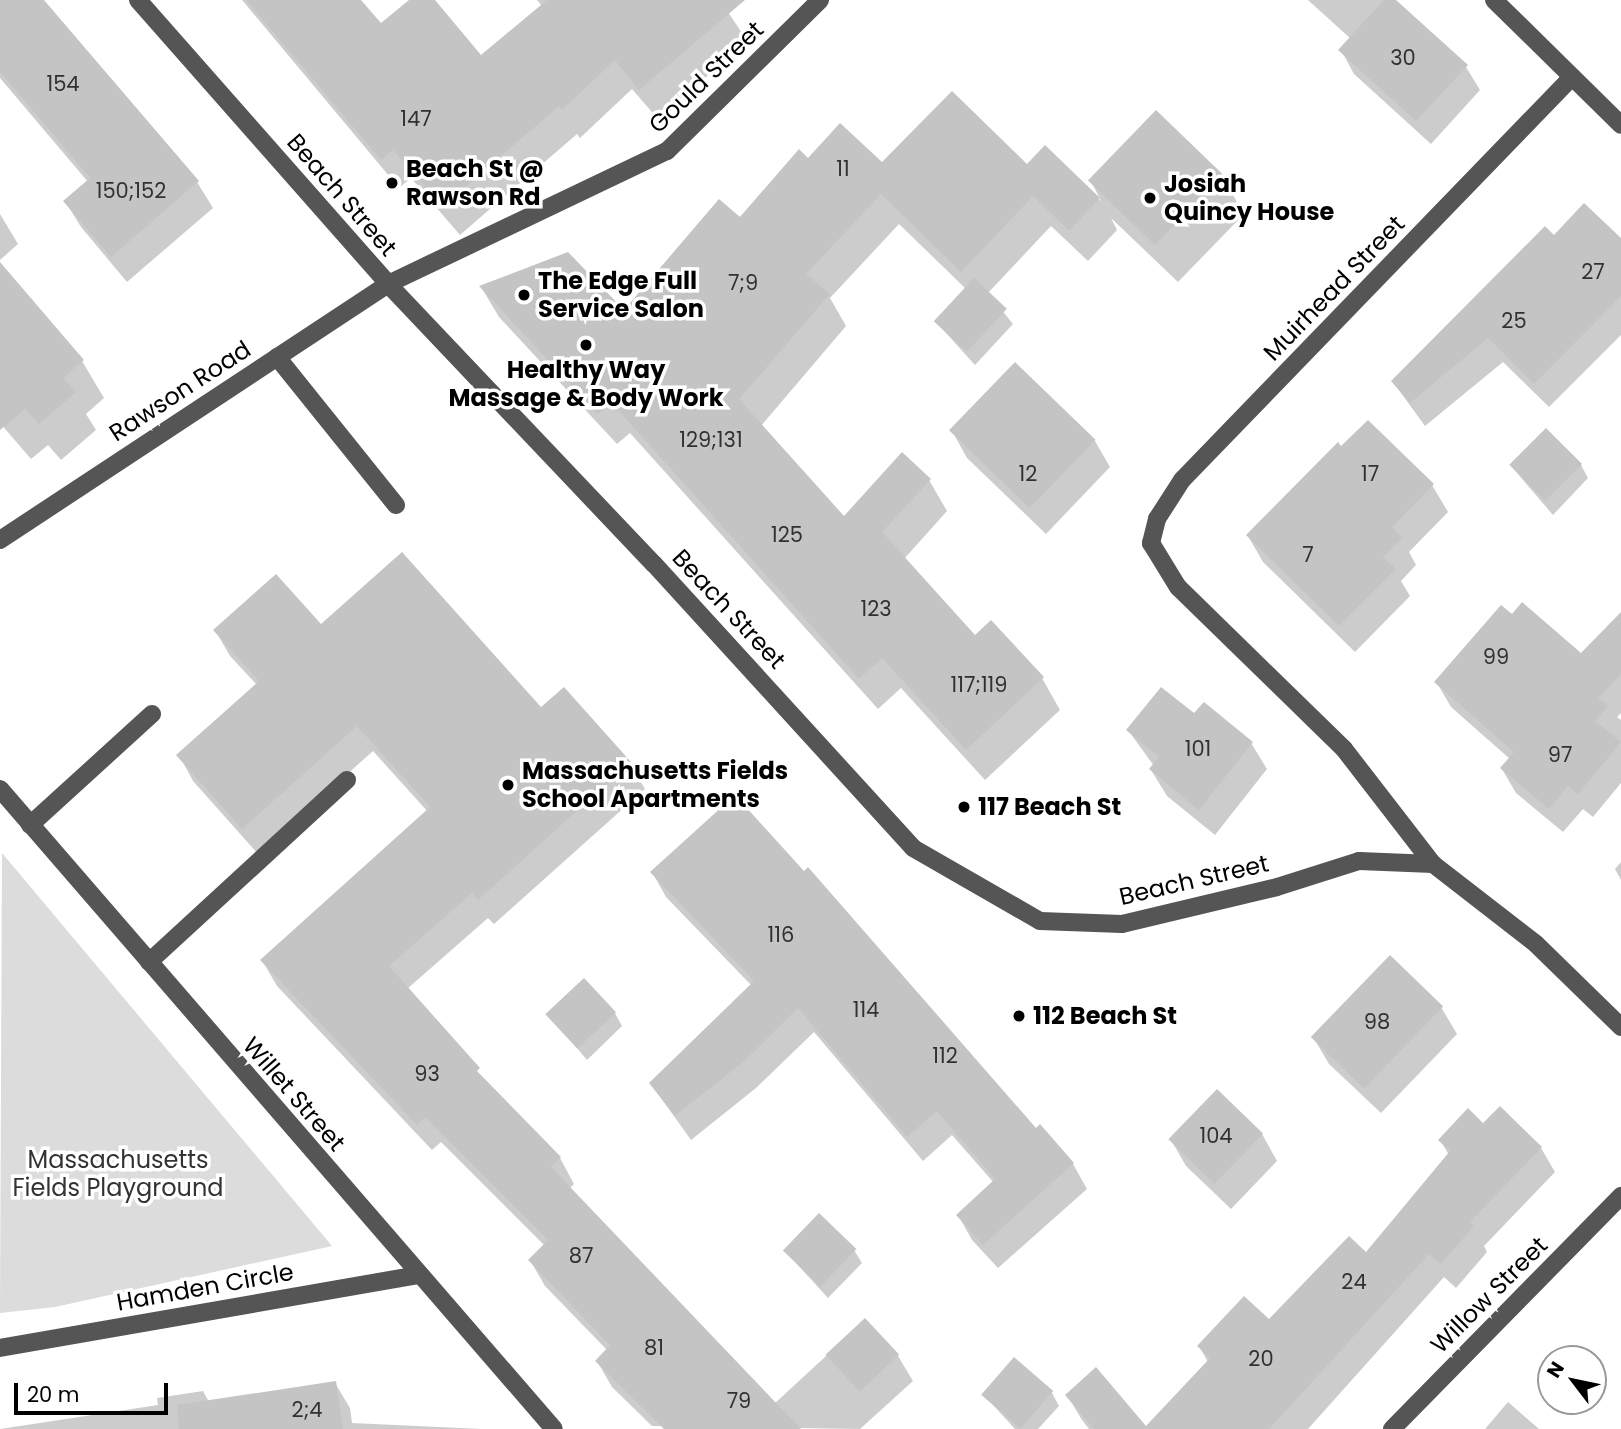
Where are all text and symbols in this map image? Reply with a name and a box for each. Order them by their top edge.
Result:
street label: Gould Street [643,15,769,139]
house number: 30 [1390,45,1416,71]
house number: 154 [46,71,80,97]
house number: 147 [400,106,432,132]
street label: Beach Street [281,128,403,262]
place label: Beach St @ Rawson Rd [406,155,544,211]
house number: 11 [836,156,850,182]
place label: Josiah Quincy House [1164,170,1334,226]
marker: Beach St @ Rawson Rd [384,175,400,191]
house number: 150;152 [96,178,166,204]
marker: Josiah Quincy House [1142,190,1158,206]
street label: Muirhead Street [1258,210,1410,366]
house number: 27 [1581,259,1605,285]
place label: The Edge Full Service Salon [538,267,704,323]
house number: 7;9 [728,270,758,296]
marker: The Edge Full Service Salon [516,287,532,303]
house number: 25 [1501,308,1527,334]
street label: Rawson Road [104,335,256,447]
marker: Healthy Way Massage & Body Work [578,337,594,353]
place label: Healthy Way Massage & Body Work [448,356,724,412]
house number: 129;131 [679,427,743,453]
house number: 12 [1019,461,1037,487]
house number: 17 [1361,461,1379,487]
house number: 125 [771,522,803,548]
house number: 7 [1302,542,1314,568]
street label: Beach Street [666,543,792,675]
house number: 123 [860,596,892,622]
house number: 99 [1483,644,1509,670]
house number: 117;119 [950,672,1008,698]
house number: 101 [1185,736,1211,762]
house number: 97 [1548,742,1572,768]
place label: Massachusetts Fields School Apartments [522,757,788,813]
marker: Massachusetts Fields School Apartments [500,777,516,793]
place label: 117 Beach St [978,793,1121,821]
marker: 117 Beach St [956,799,972,815]
street label: Beach Street [1117,849,1271,911]
house number: 116 [768,922,794,948]
house number: 114 [853,997,879,1023]
place label: 112 Beach St [1033,1002,1177,1030]
marker: 112 Beach St [1011,1008,1027,1024]
house number: 98 [1364,1009,1390,1035]
street label: Willet Street [237,1031,351,1157]
house number: 112 [932,1043,958,1069]
house number: 93 [414,1061,440,1087]
house number: 104 [1199,1123,1233,1149]
park label: Massachusetts Fields Playground [13,1146,223,1202]
street label: Willow Street [1425,1231,1553,1359]
house number: 87 [569,1243,593,1269]
street label: Hamden Circle [114,1257,296,1317]
house number: 24 [1341,1269,1367,1295]
house number: 81 [644,1335,664,1361]
north arrow [1537,1345,1607,1415]
house number: 20 [1248,1346,1274,1372]
text: N [1540,1356,1571,1383]
scale bar [18,1370,172,1414]
text: 20 m [27,1380,80,1409]
house number: 79 [727,1388,751,1414]
house number: 2;4 [292,1397,322,1423]

